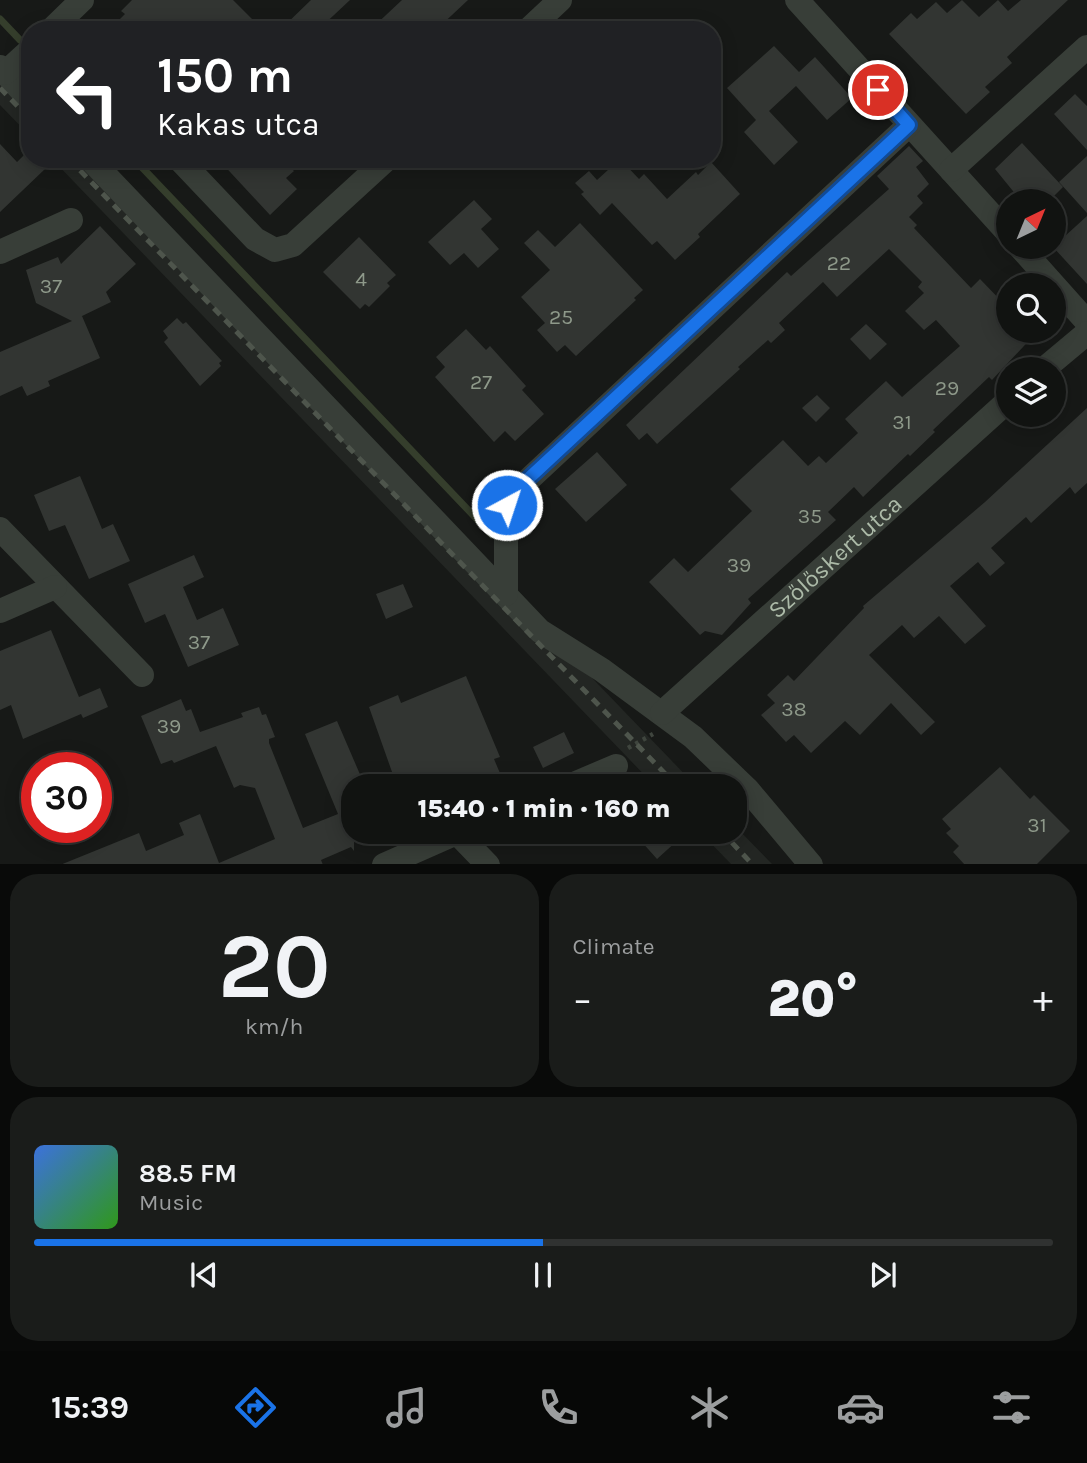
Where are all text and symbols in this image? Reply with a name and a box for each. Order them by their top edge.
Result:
text: 150 m [157,47,293,104]
icon: left [42,49,133,140]
pin [848,60,908,120]
icon: arrive [859,71,897,109]
text: Kakas utca [157,106,320,143]
north arrow [996,189,1066,259]
map controls [996,189,1066,427]
house number: 22 [827,251,851,275]
house number: 4 [355,267,367,291]
button: search [996,273,1066,343]
house number: 37 [40,274,62,298]
house number: 25 [549,305,573,329]
button: layers [996,357,1066,427]
house number: 27 [470,370,492,394]
house number: 29 [935,376,959,400]
house number: 31 [892,410,912,434]
position arrow [470,468,544,542]
street label: Szőlőskert utca [763,490,908,624]
house number: 35 [798,504,822,528]
house number: 39 [727,553,751,577]
house number: 37 [188,630,210,654]
house number: 38 [781,697,807,721]
house number: 39 [157,714,181,738]
speed limit sign: 30 [21,752,112,843]
text: 15:40 · 1 min · 160 m [417,793,671,824]
house number: 31 [1027,813,1047,837]
text: 20 [218,914,331,1020]
text: Climate [573,933,655,960]
text: 20° [767,968,858,1029]
text: − [573,977,592,1022]
text: + [1033,977,1053,1022]
text: km/h [245,1013,303,1040]
text: 88.5 FM [139,1158,237,1189]
text: Music [139,1189,203,1216]
icon: previous [185,1256,223,1294]
icon: pause [524,1256,562,1294]
icon: next [864,1256,902,1294]
icon: directions [231,1383,280,1432]
icon: music [382,1383,431,1432]
icon: phone [534,1383,583,1432]
icon: climate [685,1383,734,1432]
icon: car [836,1383,885,1432]
icon: filters [987,1383,1036,1432]
text: 15:39 [51,1389,129,1426]

